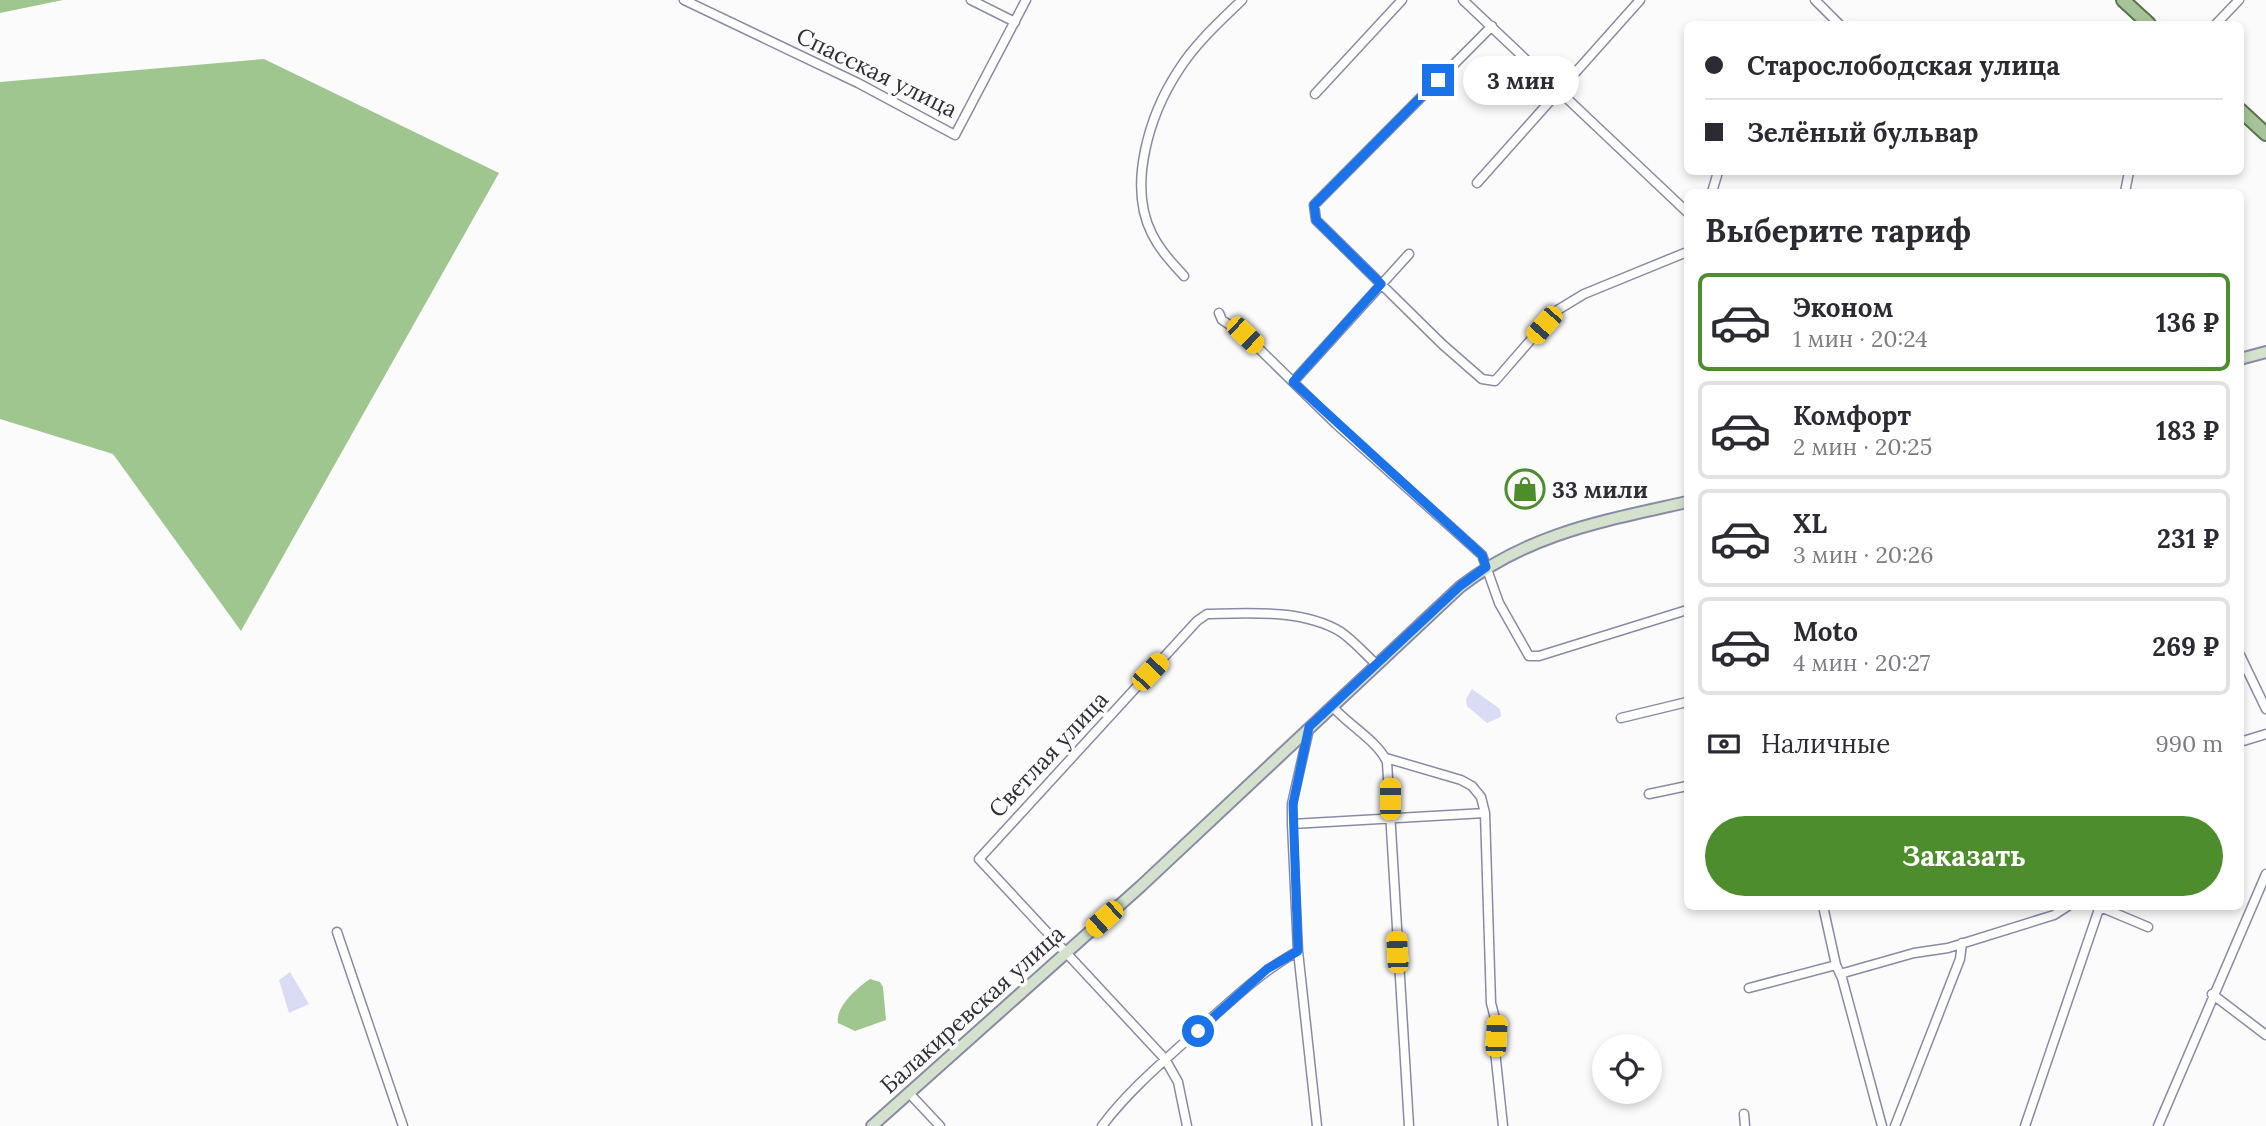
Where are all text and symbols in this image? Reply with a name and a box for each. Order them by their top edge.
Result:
street label: Спасская улица [792,21,962,124]
text: Старослободская улица [1747,49,2060,82]
callout: 3 мин [1462,56,1578,104]
route end [1422,64,1454,96]
text: 3 мин [1487,66,1555,95]
text: Зелёный бульвар [1747,116,1978,149]
text: Выберите тариф [1705,210,1971,251]
icon: car [1709,291,1772,354]
text: Эконом [1793,291,1893,324]
car [1523,302,1566,348]
text: 136 ₽ [2156,306,2219,339]
car [1223,313,1268,357]
text: 1 мин · 20:24 [1793,324,1928,353]
icon: car [1709,399,1772,462]
text: Комфорт [1793,399,1911,432]
text: 183 ₽ [2156,414,2219,447]
text: 2 мин · 20:25 [1793,432,1932,461]
shop icon: 33 мили [1504,468,1546,510]
place label: 33 мили [1552,475,1648,504]
icon: car [1709,507,1772,570]
text: XL [1793,507,1827,540]
text: 231 ₽ [2157,522,2219,555]
text: 3 мин · 20:26 [1793,540,1933,569]
icon: car [1709,615,1772,678]
text: Moto [1793,615,1858,648]
text: 269 ₽ [2152,630,2219,663]
text: 4 мин · 20:27 [1793,648,1930,677]
car [1128,649,1173,695]
street label: Светлая улица [982,685,1114,823]
icon: cash [1705,725,1743,763]
text: Наличные [1761,727,1890,760]
text: 990 m [2156,729,2223,758]
car [1380,778,1401,820]
button: Заказать [1705,816,2223,896]
car [1082,897,1127,941]
street label: Балакиревская улица [874,919,1070,1099]
car [1386,930,1409,974]
car [1485,1014,1508,1058]
route start [1182,1015,1214,1047]
map controls [1592,1034,1662,1104]
button: locate [1592,1034,1662,1104]

